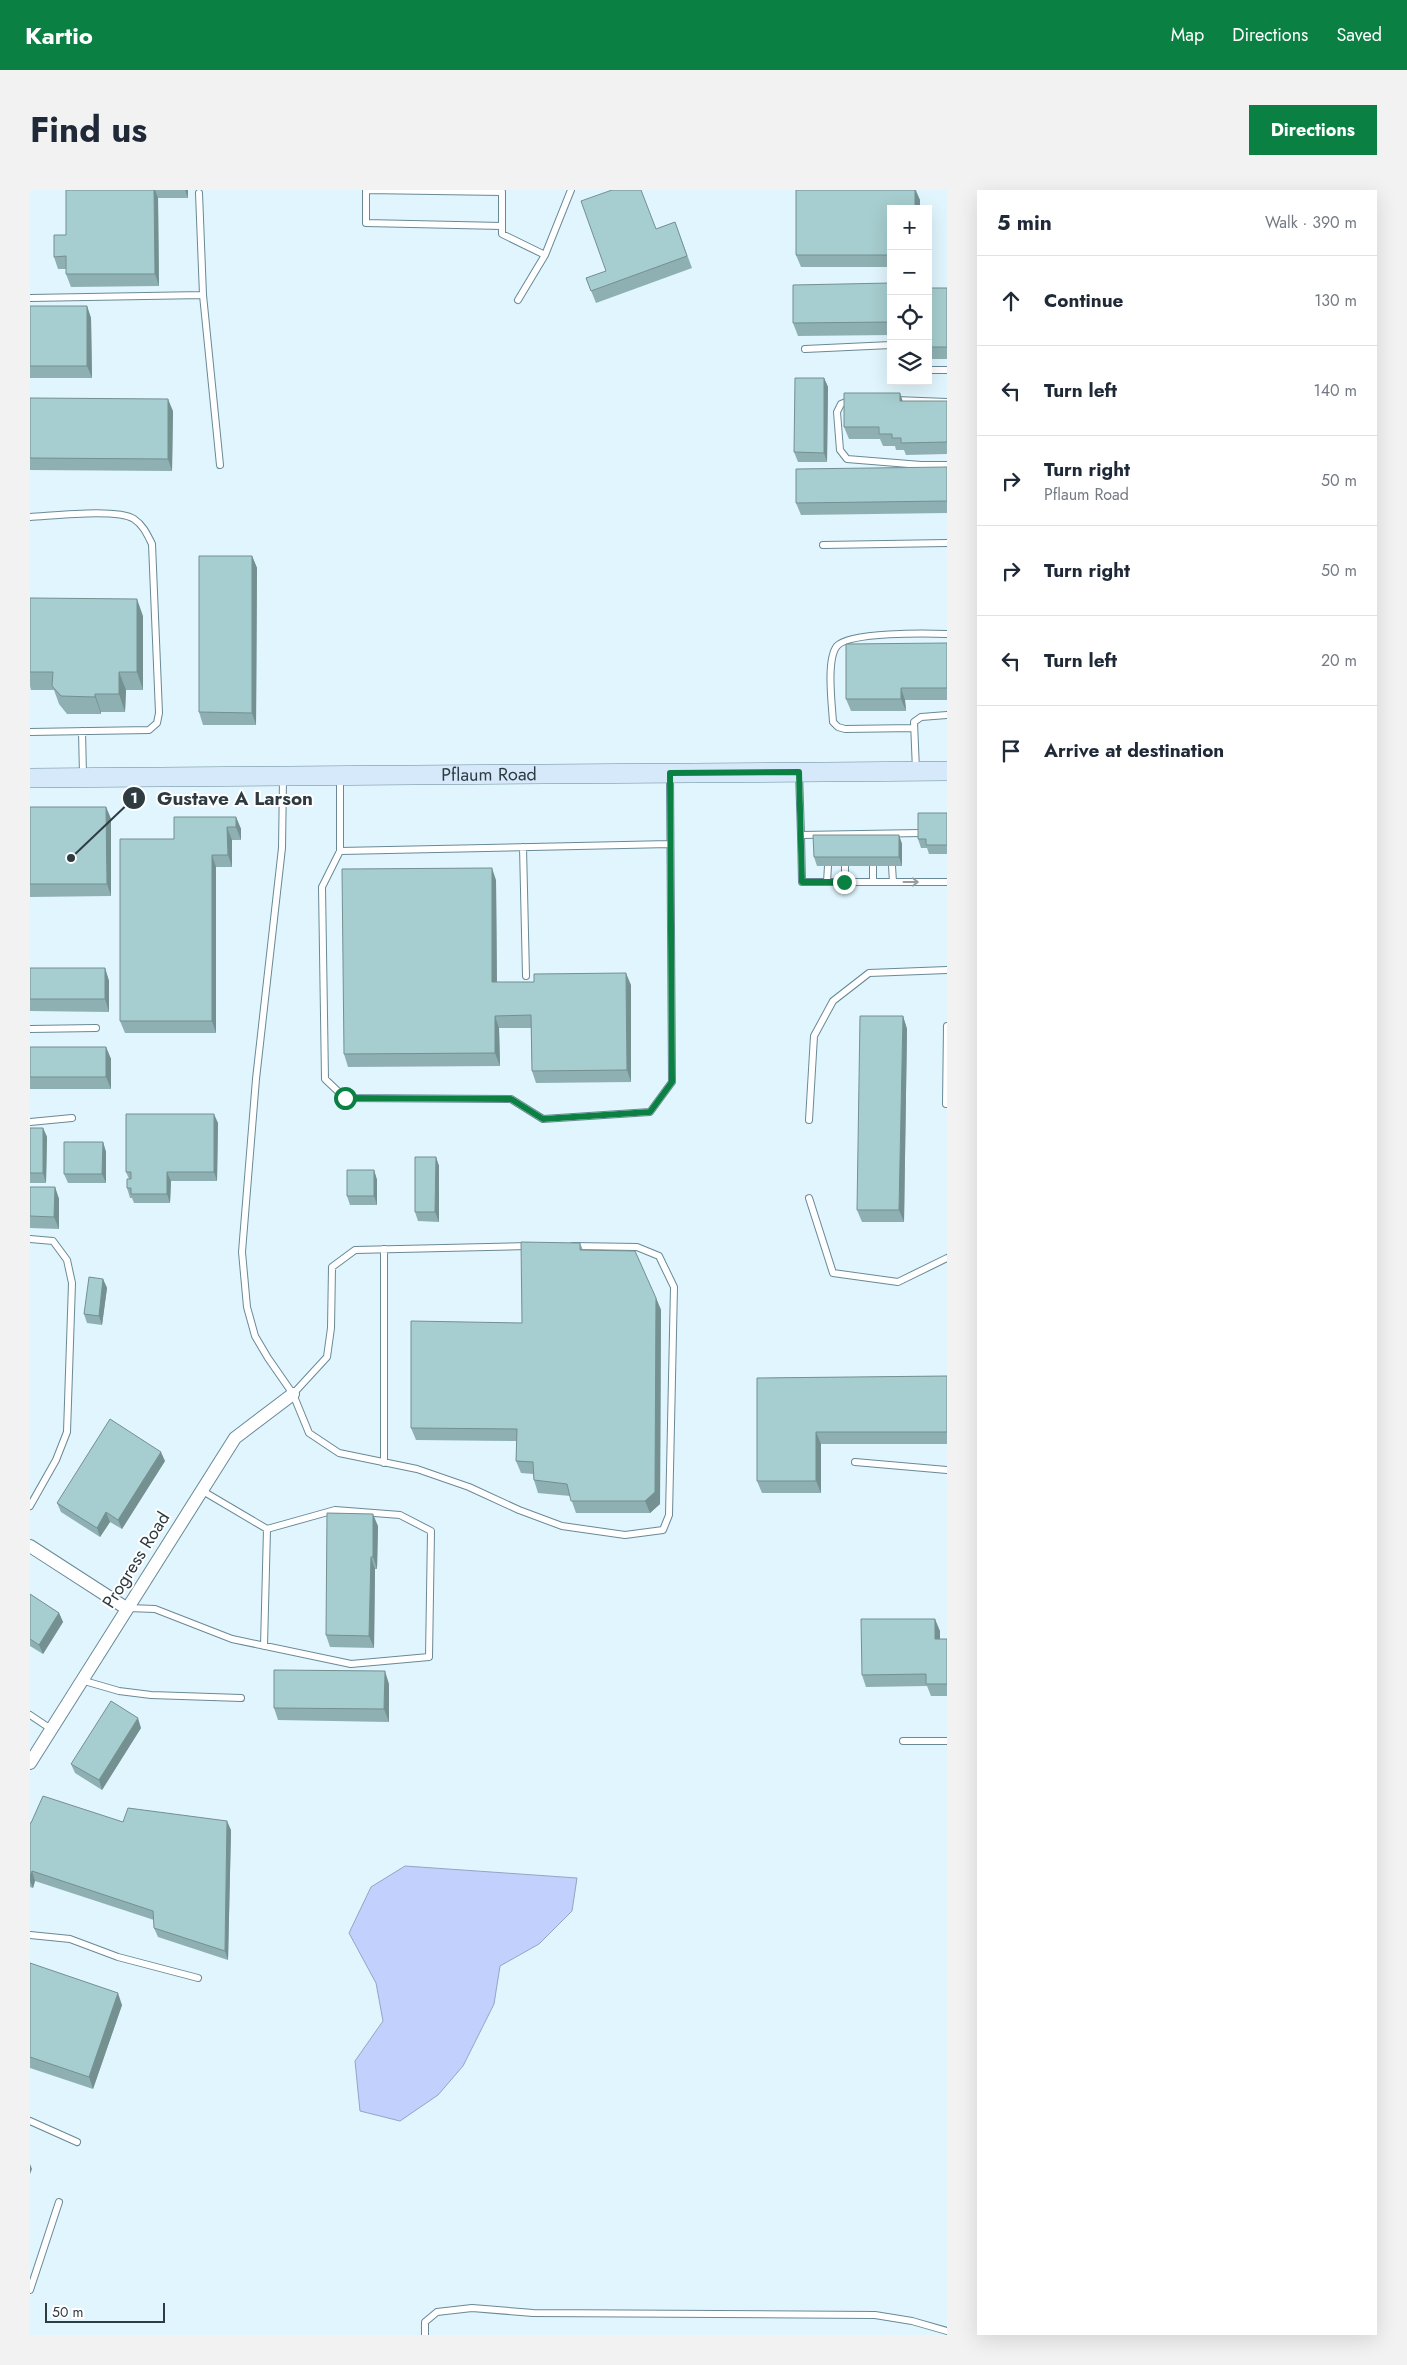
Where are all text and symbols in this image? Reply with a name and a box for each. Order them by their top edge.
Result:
text: Kartio [25,18,93,53]
text: Map [1171,22,1204,48]
text: Directions [1232,22,1308,48]
text: Saved [1336,22,1382,48]
text: Find us [30,105,147,155]
button: Directions [1249,105,1377,155]
map controls [887,205,932,385]
button: + [887,205,932,250]
text: 5 min [997,208,1052,238]
text: Walk · 390 m [1265,211,1357,234]
button: − [887,250,932,295]
icon: ahead [997,287,1025,315]
text: Continue [1044,287,1123,314]
text: 130 m [1314,289,1357,312]
button: locate [887,295,932,340]
button: layers [887,340,932,385]
icon: left [997,377,1025,405]
text: Turn left [1044,377,1117,404]
text: 140 m [1314,379,1357,402]
text: Turn right [1044,456,1130,483]
icon: right [997,467,1025,495]
text: 50 m [1321,469,1357,492]
text: Pflaum Road [1044,483,1129,506]
icon: right [997,557,1025,585]
text: Turn right [1044,557,1130,584]
text: 50 m [1321,559,1357,582]
icon: left [997,647,1025,675]
text: Turn left [1044,647,1117,674]
text: 20 m [1321,649,1357,672]
icon: arrive [997,737,1025,765]
text: Arrive at destination [1044,737,1224,764]
street label: Pflaum Road [441,761,537,788]
callout: Gustave A Larson [122,781,323,815]
text: Gustave A Larson [157,785,313,812]
text: 1 [130,787,138,809]
route end [833,871,856,894]
one-way arrow [902,877,918,887]
route start [334,1087,357,1110]
street label: Progress Road [96,1507,176,1613]
scale bar [45,2300,165,2323]
text: 50 m [52,2302,83,2322]

